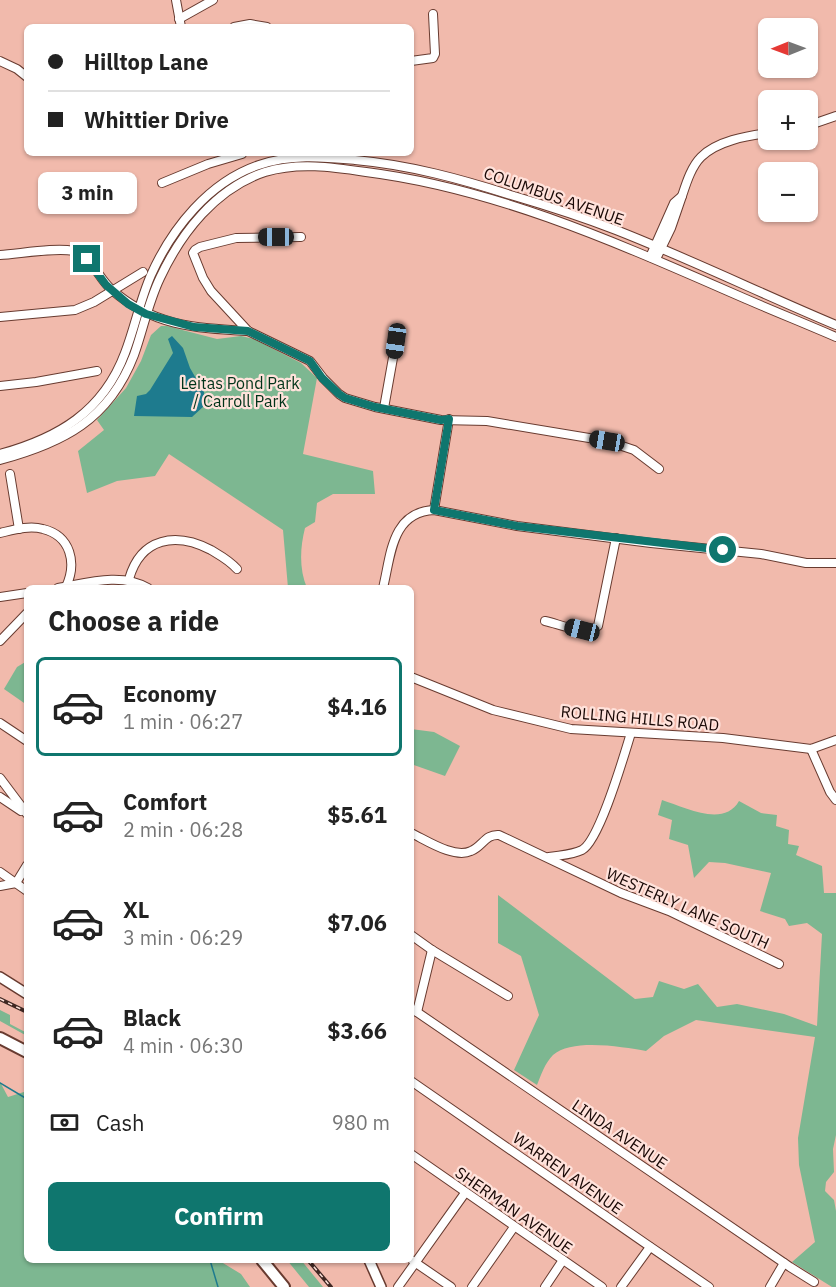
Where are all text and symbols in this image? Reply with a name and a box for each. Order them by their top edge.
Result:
north arrow [758,18,818,78]
map controls [758,18,818,222]
text: Hilltop Lane [84,47,208,76]
button: + [758,90,818,150]
text: Whittier Drive [84,105,229,134]
button: − [758,162,818,222]
street label: COLUMBUS AVENUE [481,163,627,229]
callout: 3 min [38,172,136,214]
text: 3 min [61,179,114,206]
car [258,228,294,246]
route end [73,245,100,272]
car [385,322,407,360]
park label: Leitas Pond Park / Carroll Park [180,373,300,411]
car [588,429,626,453]
route start [709,536,736,563]
text: Choose a ride [48,603,219,638]
car [562,617,602,643]
text: Economy [123,679,217,708]
icon: car [51,680,105,734]
text: $4.16 [327,692,387,721]
street label: ROLLING HILLS ROAD [560,701,720,735]
text: 1 min · 06:27 [123,708,243,735]
text: Comfort [123,787,207,816]
icon: car [51,788,105,842]
text: $5.61 [327,800,387,829]
text: 2 min · 06:28 [123,816,243,843]
street label: WESTERLY LANE SOUTH [603,863,773,953]
text: XL [123,895,149,924]
icon: car [51,896,105,950]
text: $7.06 [327,908,387,937]
text: 3 min · 06:29 [123,924,243,951]
text: Black [123,1003,181,1032]
icon: car [51,1004,105,1058]
text: $3.66 [327,1016,387,1045]
text: 4 min · 06:30 [123,1032,243,1059]
street label: LINDA AVENUE [569,1095,671,1173]
icon: cash [48,1106,81,1139]
text: Cash [96,1108,145,1137]
text: 980 m [332,1109,390,1136]
street label: WARREN AVENUE [509,1128,627,1218]
street label: SHERMAN AVENUE [451,1162,577,1258]
button: Confirm [48,1182,390,1251]

